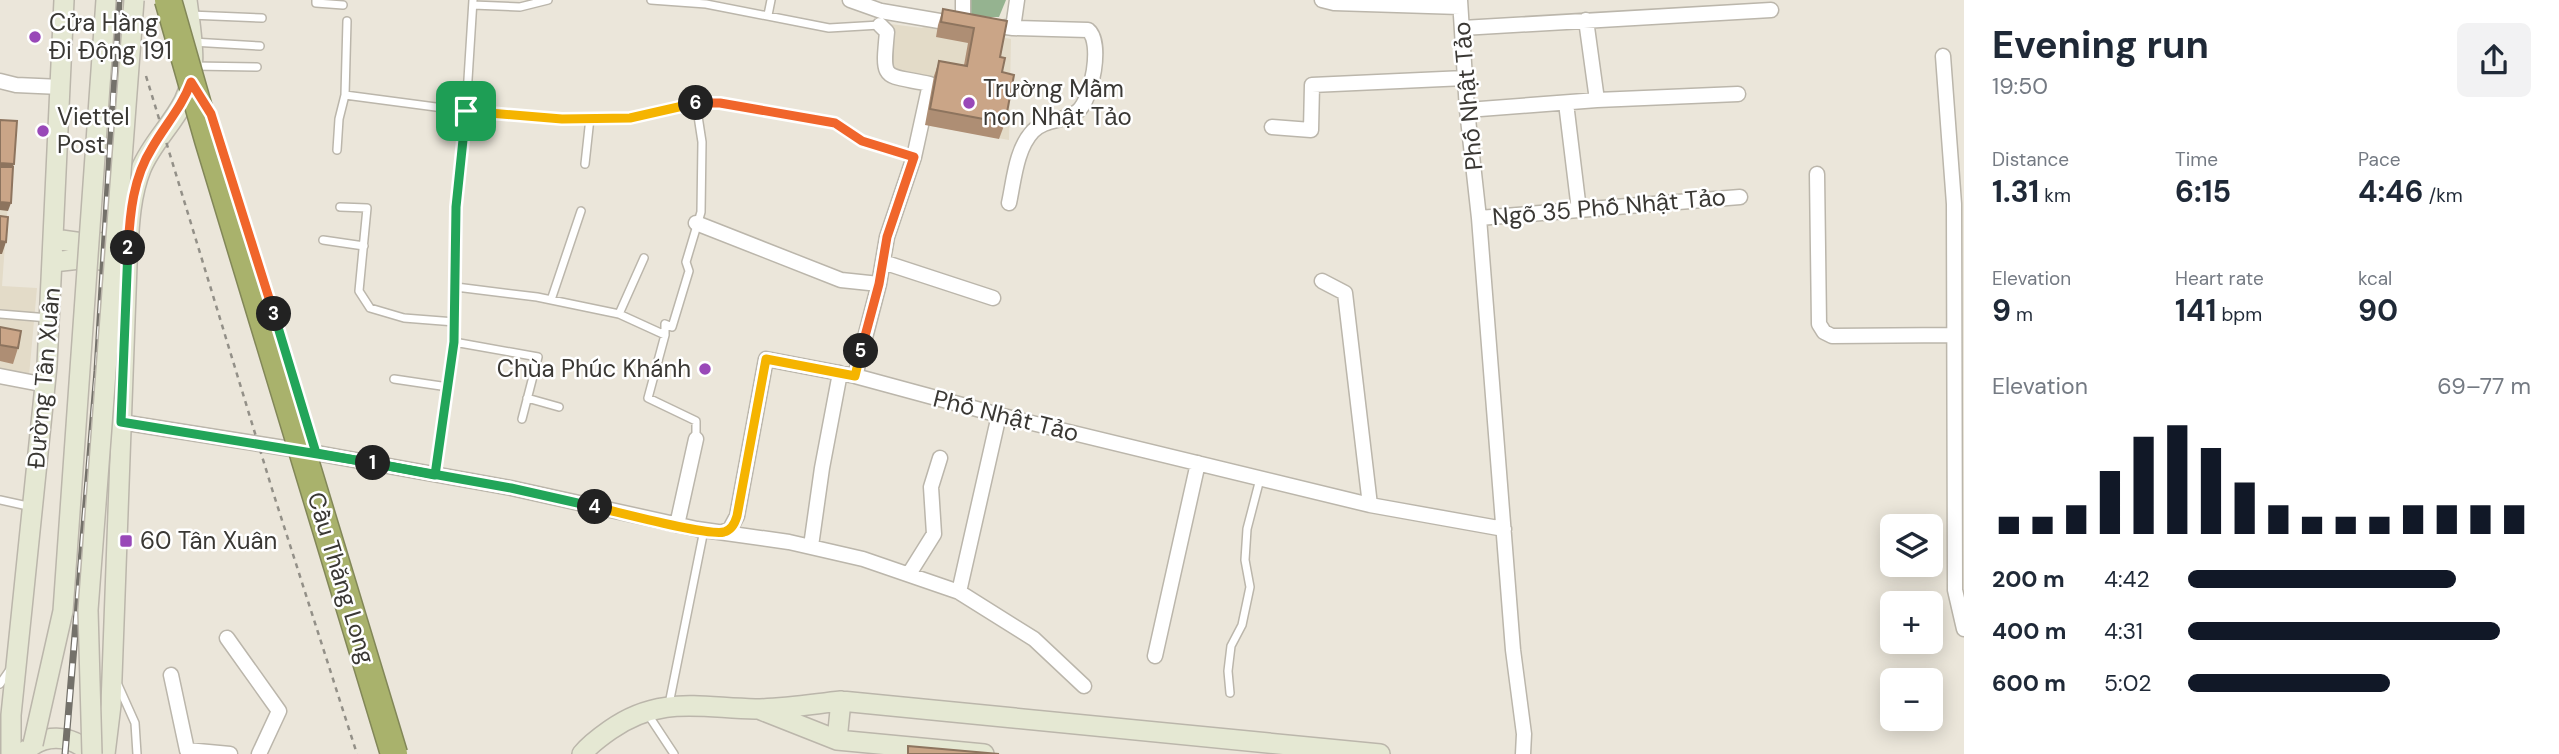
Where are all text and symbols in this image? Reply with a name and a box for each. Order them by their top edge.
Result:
place label: Cửa Hàng Đi Động 191 [49,7,172,66]
text: Evening run [1992,20,2209,70]
street label: Phố Nhật Tảo [1446,21,1489,172]
button: share [2457,23,2531,97]
marker: Cửa Hàng Đi Động 191 [27,29,43,45]
text: 19:50 [1992,71,2048,101]
place label: Trường Mầm non Nhật Tảo [983,73,1132,132]
pin [436,81,496,141]
pin: 6 [678,86,714,120]
text: 6 [689,90,702,115]
icon: arrive [447,92,485,130]
marker: Trường Mầm non Nhật Tảo [961,95,977,111]
place label: Viettel Post [57,101,130,160]
marker: Viettel Post [35,123,51,139]
text: Distance [1992,147,2069,172]
text: Time [2175,147,2218,172]
text: Pace [2358,147,2401,172]
text: 1.31 [1992,172,2039,211]
text: 6:15 [2175,172,2231,211]
text: 4:46 [2358,172,2424,211]
street label: Ngõ 35 Phố Nhật Tảo [1491,181,1727,232]
text: km [2039,183,2071,208]
text: /km [2424,183,2463,208]
pin: 2 [110,230,146,266]
text: 2 [122,235,133,260]
text: Elevation [1992,266,2071,291]
text: Heart rate [2175,266,2264,291]
text: kcal [2358,266,2392,291]
street label: Đường Tân Xuân [20,286,67,470]
text: 9 [1992,291,2011,330]
text: 141 [2175,291,2216,330]
text: 90 [2358,291,2398,330]
pin: 3 [256,296,292,332]
text: 3 [268,301,279,326]
text: m [2011,302,2033,327]
text: bpm [2216,302,2262,327]
pin: 5 [844,334,878,368]
text: 5 [855,338,866,363]
place label: Chùa Phúc Khánh [497,353,691,384]
marker: Chùa Phúc Khánh [697,361,713,377]
text: Elevation [1992,371,2088,401]
text: 69–77 m [2437,371,2531,401]
street label: Phố Nhật Tảo [930,382,1082,449]
pin: 1 [356,446,390,480]
text: 1 [369,450,376,475]
street label: Cầu Thăng Long [301,488,382,667]
pin: 4 [578,490,612,524]
text: 4 [588,494,601,519]
map controls [1880,514,1943,731]
button: layers [1880,514,1943,577]
place label: 60 Tân Xuân [140,525,277,556]
marker: 60 Tân Xuân [118,533,134,549]
text: 200 m [1992,564,2065,594]
text: 4:42 [2104,564,2150,594]
button: + [1880,591,1943,654]
text: 400 m [1992,616,2066,646]
text: 4:31 [2104,616,2143,646]
button: − [1880,668,1943,731]
text: 600 m [1992,668,2066,698]
text: 5:02 [2104,668,2151,698]

